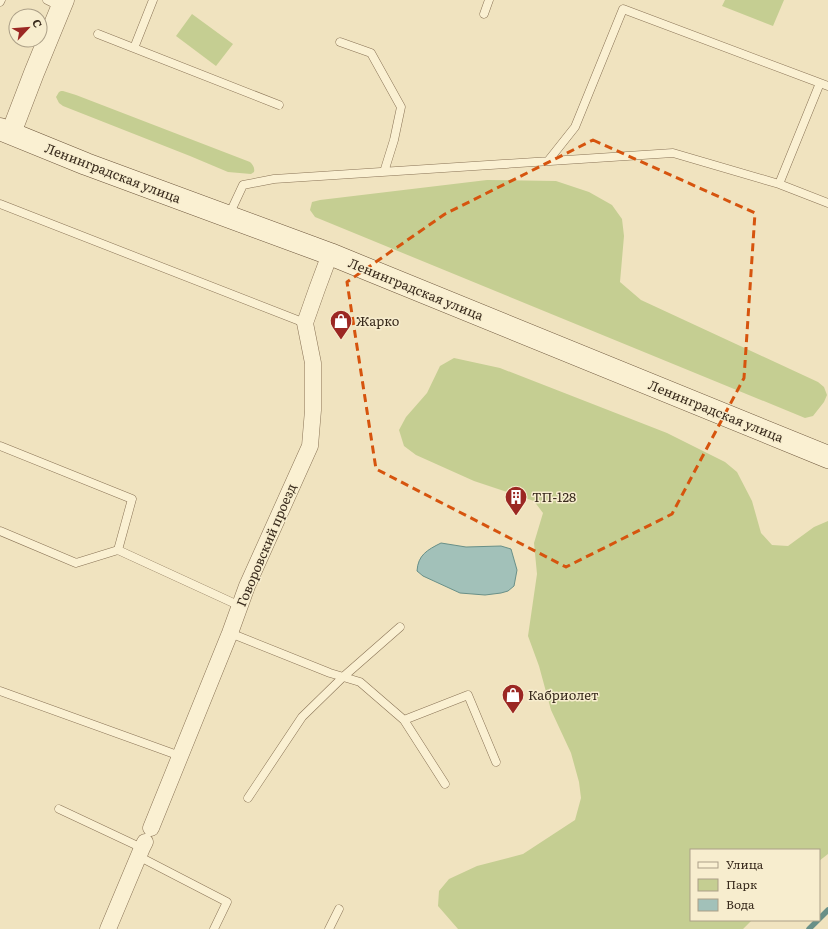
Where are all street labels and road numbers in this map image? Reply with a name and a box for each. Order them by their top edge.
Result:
street label: Ленинградская улица [42,138,184,207]
street label: Ленинградская улица [346,253,487,324]
street label: Ленинградская улица [646,375,787,446]
street label: Говоровский проезд [231,480,300,609]

